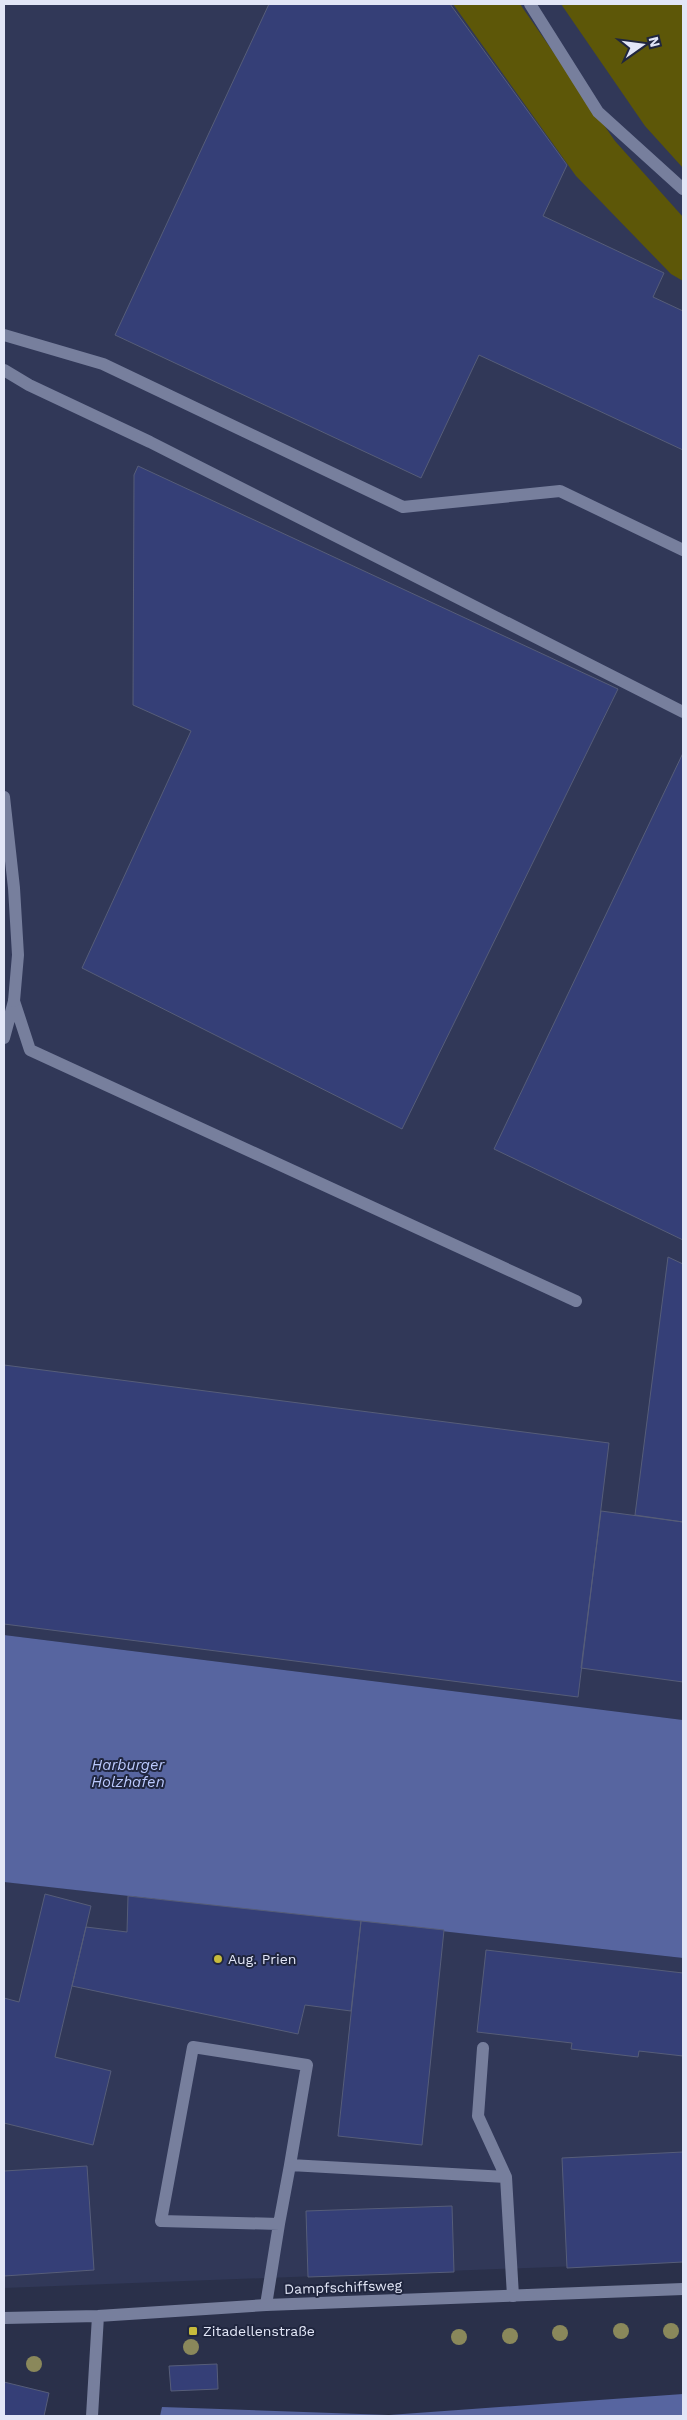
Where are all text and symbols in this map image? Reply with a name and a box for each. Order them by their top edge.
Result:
north arrow [617,20,667,70]
text: N [646,35,664,49]
water label: Harburger Holzhafen [91,1756,166,1791]
place label: Aug. Prien [228,1951,296,1967]
marker: Aug. Prien [212,1953,224,1965]
street label: Dampfschiffsweg [284,2277,403,2297]
place label: Zitadellenstraße [203,2323,315,2339]
marker: Zitadellenstraße [187,2325,199,2337]

